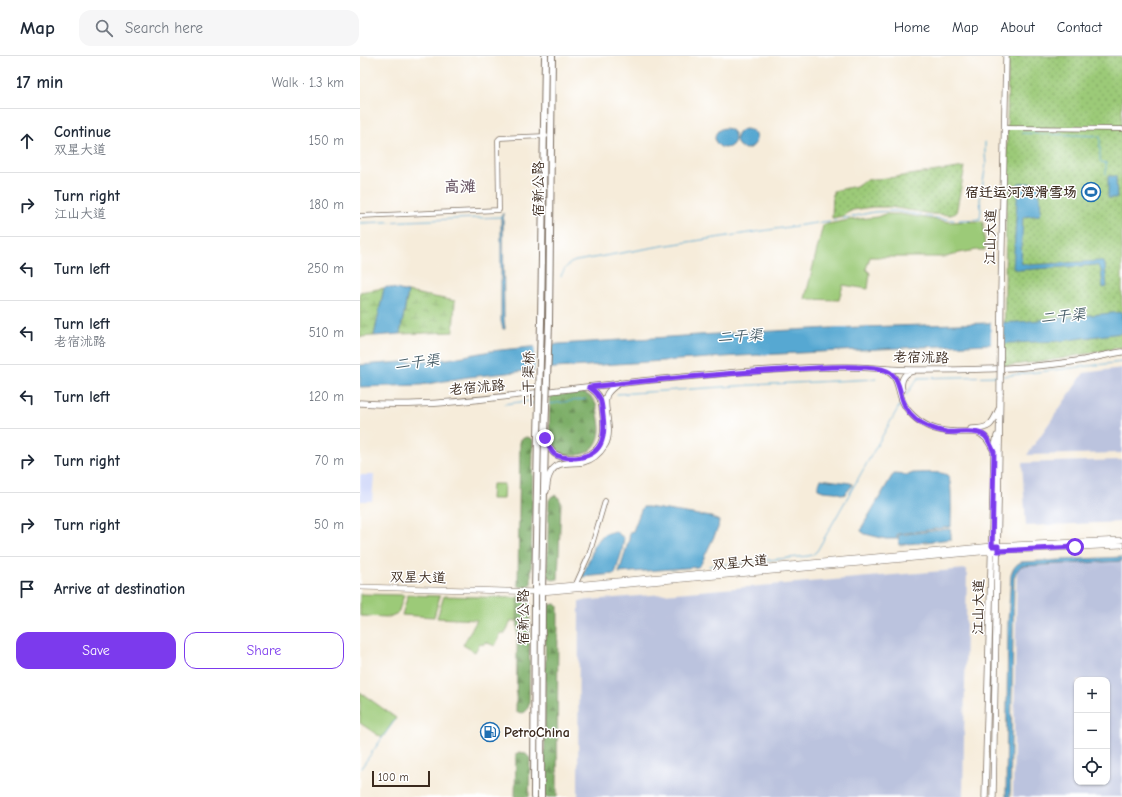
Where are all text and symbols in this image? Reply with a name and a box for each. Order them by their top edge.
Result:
search box [79,10,359,46]
text: Map [20,17,55,39]
icon: search [93,17,115,39]
text: Search here [125,19,203,37]
text: Home [894,19,930,36]
text: Map [952,19,978,36]
text: About [1000,19,1035,36]
text: Contact [1057,19,1102,36]
text: 17 min [16,73,63,92]
text: Walk · 1.3 km [272,75,344,90]
text: Continue [54,123,111,141]
icon: ahead [16,130,38,152]
text: 150 m [309,133,344,148]
text: 双星大道 [54,142,106,157]
street label: 宿新公路 [530,161,547,217]
district label: 高滩 [444,178,476,196]
sports icon: 宿迁运河湾滑雪场 [1080,181,1102,203]
place label: 宿迁运河湾滑雪场 [965,184,1077,201]
text: Turn right [54,187,120,205]
icon: right [16,194,38,216]
text: 180 m [309,197,344,212]
text: 江山大道 [54,206,106,221]
street label: 江山大道 [982,209,999,265]
icon: left [16,258,38,280]
text: Turn left [54,260,110,278]
text: 250 m [307,261,344,276]
water label: 二干渠 [1040,305,1088,327]
text: Turn left [54,315,110,333]
icon: left [16,322,38,344]
text: 510 m [309,325,344,340]
water label: 二干渠 [717,326,765,346]
text: 老宿沭路 [54,334,106,349]
street label: 老宿沭路 [893,349,949,366]
water label: 二干渠 [394,350,442,373]
street label: 二干渠桥 [520,351,537,407]
street label: 老宿沭路 [448,377,506,398]
icon: left [16,386,38,408]
text: Turn left [54,388,110,406]
text: 120 m [309,389,344,404]
route end [536,429,554,447]
icon: right [16,450,38,472]
text: Turn right [54,452,120,470]
text: 70 m [315,453,344,468]
icon: right [16,514,38,536]
text: Turn right [54,516,120,534]
text: 50 m [314,517,344,532]
route start [1066,538,1084,556]
street label: 双星大道 [711,552,769,573]
street label: 双星大道 [390,569,446,586]
icon: arrive [16,578,38,600]
street label: 江山大道 [970,579,987,635]
text: Arrive at destination [54,580,185,598]
street label: 宿新公路 [515,589,532,645]
button: Save [16,632,176,669]
button: Share [184,632,344,669]
map controls [1074,677,1110,785]
button: + [1074,677,1110,713]
button: − [1074,713,1110,749]
fuel station icon: PetroChina [479,721,501,743]
place label: PetroChina [504,724,570,741]
button: locate [1074,749,1110,785]
scale bar [372,769,430,788]
text: 100 m [378,771,409,784]

